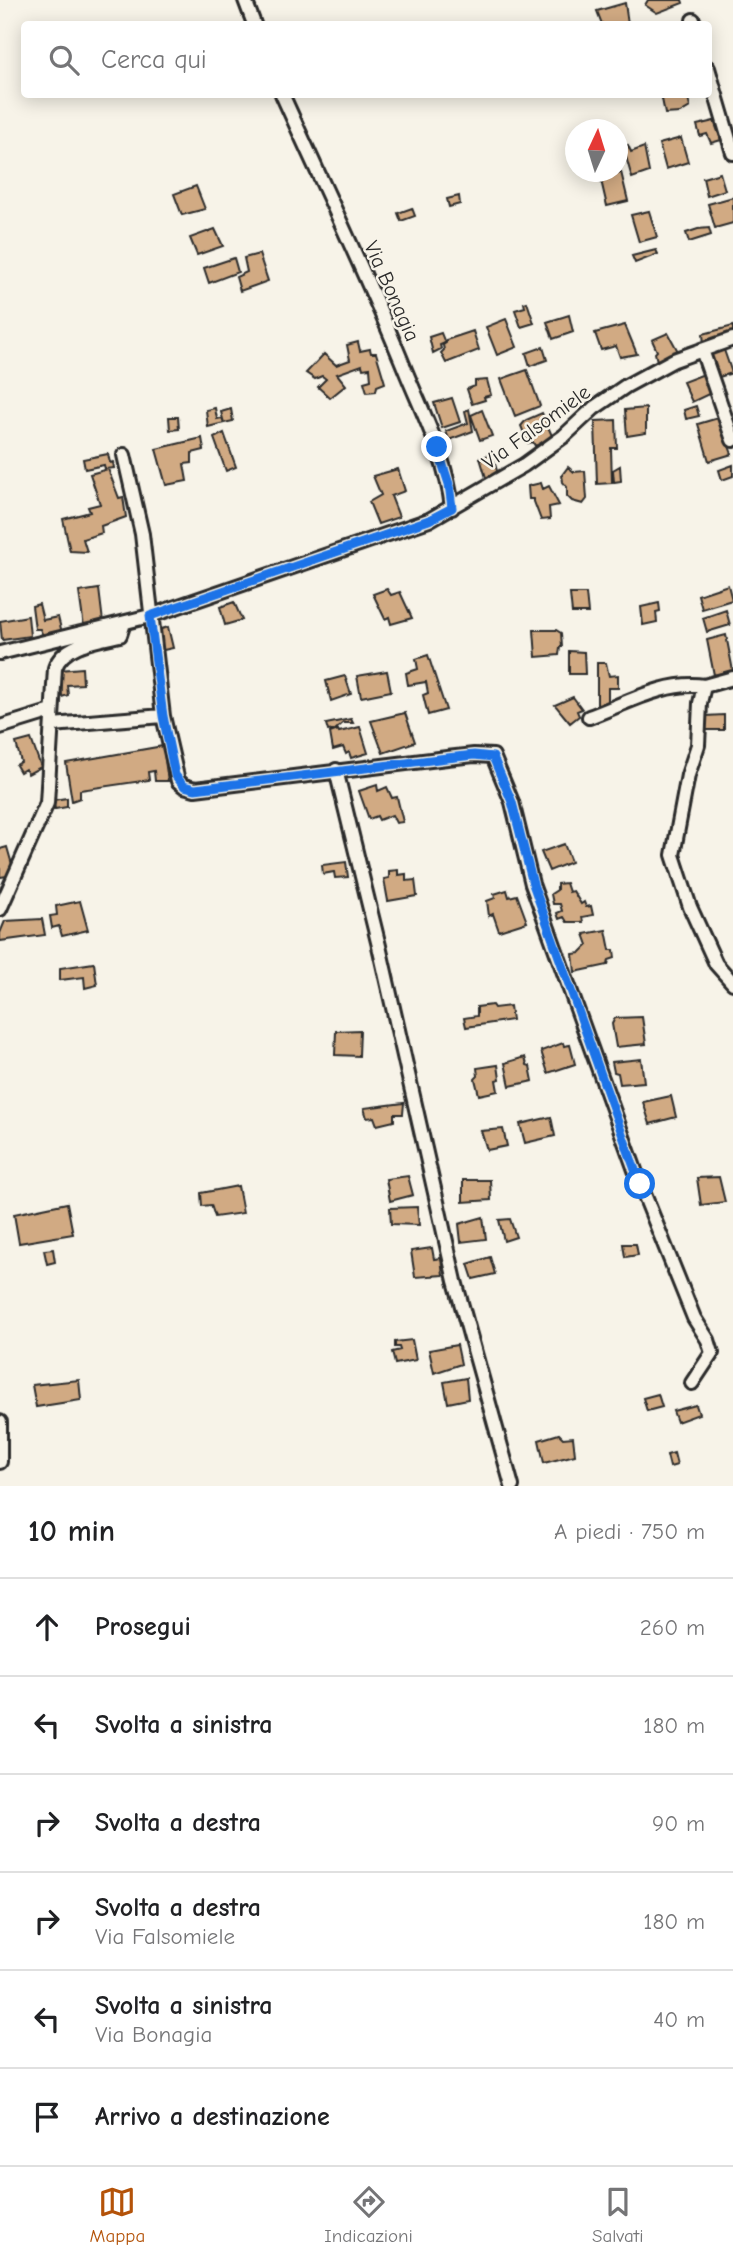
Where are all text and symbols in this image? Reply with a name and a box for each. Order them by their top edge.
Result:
search box [21,21,712,98]
icon: search [45,41,83,79]
text: Cerca qui [101,45,207,75]
north arrow [565,119,628,182]
street label: Via Bonagia [359,237,425,345]
street label: Via Falsomiele [477,380,595,474]
route end [421,431,452,462]
route start [624,1168,655,1199]
text: 10 min [28,1514,115,1549]
text: A piedi · 750 m [554,1518,705,1545]
icon: ahead [28,1608,66,1646]
text: Prosegui [95,1612,191,1642]
text: 260 m [640,1614,705,1641]
icon: left [28,1706,66,1744]
text: Svolta a sinistra [95,1710,273,1740]
text: 180 m [643,1712,705,1739]
icon: right [28,1804,66,1842]
text: Svolta a destra [95,1808,261,1838]
text: 90 m [652,1810,705,1837]
text: Svolta a destra [95,1893,261,1923]
icon: right [28,1902,66,1940]
text: 180 m [643,1908,705,1935]
text: Via Falsomiele [95,1923,235,1950]
text: Svolta a sinistra [95,1991,273,2021]
icon: left [28,2000,66,2038]
text: 40 m [653,2006,705,2033]
text: Via Bonagia [95,2021,212,2048]
icon: arrive [28,2098,66,2136]
text: Arrivo a destinazione [95,2102,330,2132]
tab: Mappa [89,2183,145,2247]
tab: Indicazioni [324,2183,413,2247]
tab: Salvati [592,2183,643,2247]

